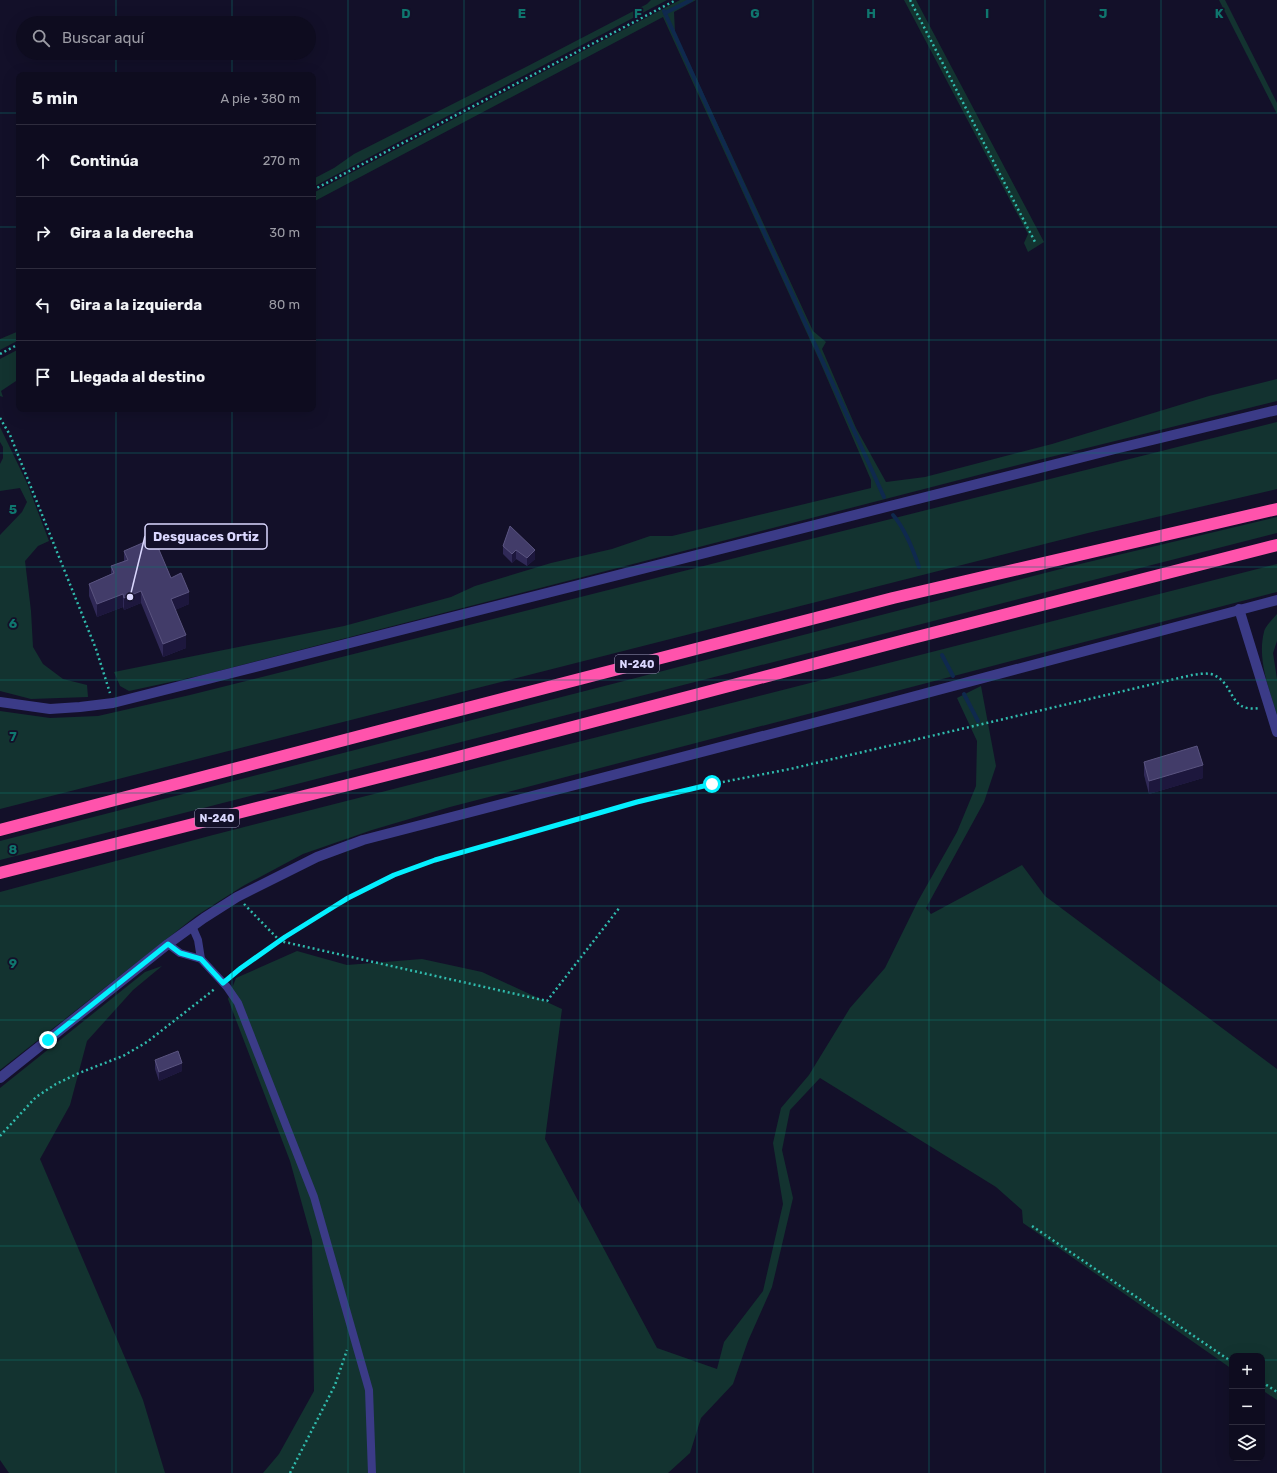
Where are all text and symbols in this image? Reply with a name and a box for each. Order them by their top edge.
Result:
text: D [401,6,411,21]
text: E [518,6,526,21]
text: F [634,6,642,21]
text: G [750,6,760,21]
text: H [866,6,876,21]
text: I [985,6,989,21]
text: J [1099,6,1107,21]
text: K [1215,6,1224,21]
search box [16,16,316,60]
icon: search [30,27,52,49]
text: Buscar aquí [62,29,144,47]
text: 5 min [32,88,78,108]
text: A pie · 380 m [221,91,300,106]
icon: ahead [32,150,54,172]
text: Continúa [70,152,139,170]
text: 270 m [263,153,300,168]
icon: right [32,222,54,244]
text: Gira a la derecha [70,224,194,242]
text: 30 m [269,225,300,240]
icon: left [32,294,54,316]
text: Gira a la izquierda [70,296,202,314]
text: 80 m [269,297,300,312]
icon: arrive [32,366,54,388]
text: Llegada al destino [70,368,205,386]
text: 5 [9,502,17,517]
callout: Desguaces Ortiz [145,524,267,549]
text: Desguaces Ortiz [153,529,259,544]
text: 6 [9,616,18,631]
road number: N-240 [615,655,659,673]
text: 7 [9,729,17,744]
route start [703,775,721,793]
road number: N-240 [195,809,239,827]
text: 8 [9,842,18,857]
text: 9 [9,956,17,971]
route end [39,1031,57,1049]
map controls [1229,1353,1265,1461]
button: + [1229,1353,1265,1389]
button: − [1229,1389,1265,1425]
button: layers [1229,1425,1265,1461]

